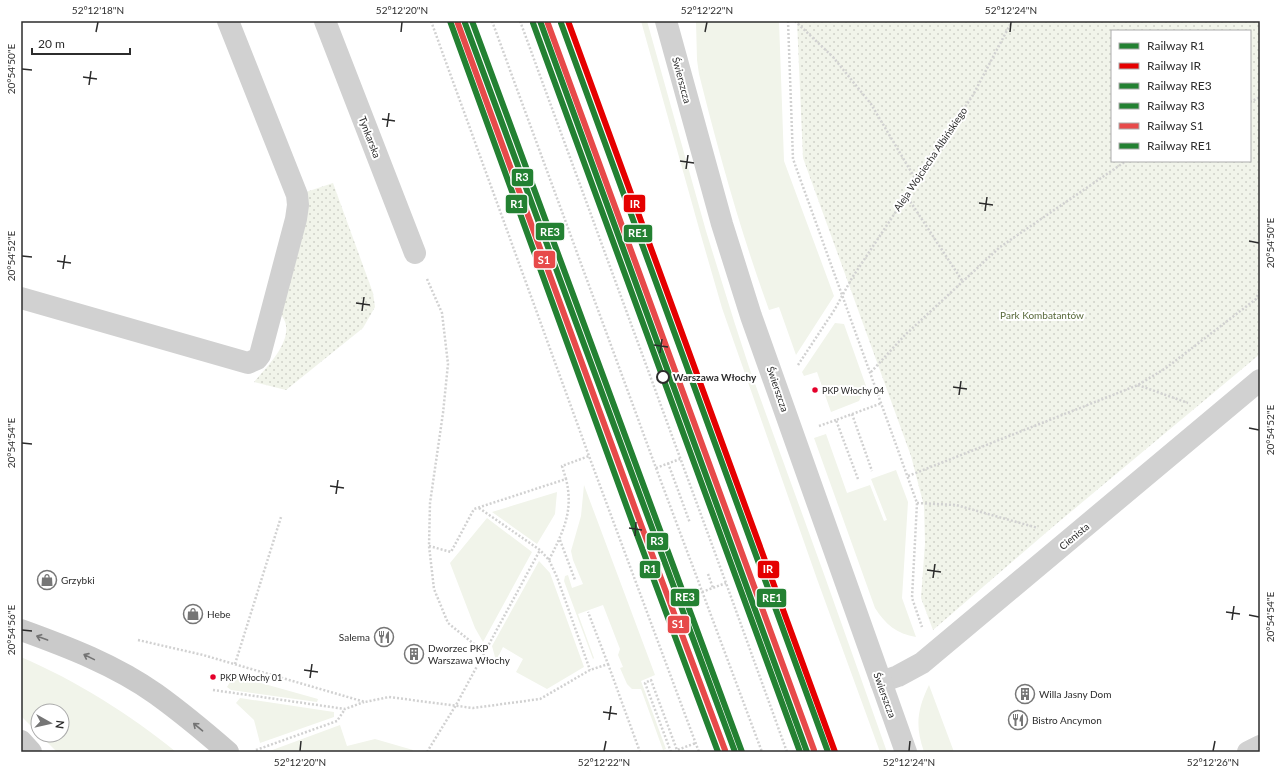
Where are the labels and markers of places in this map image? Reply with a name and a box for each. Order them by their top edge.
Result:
marker: Warszawa Włochy [656,370,670,384]
place label: Warszawa Włochy [673,371,757,383]
marker: PKP Włochy 04 [810,385,820,395]
place label: PKP Włochy 04 [822,385,884,396]
shop icon: Grzybki [36,569,58,591]
place label: Grzybki [61,574,95,586]
shop icon: Hebe [182,603,204,625]
place label: Hebe [207,608,231,620]
restaurant icon: Salema [373,626,395,648]
place label: Salema [339,631,370,643]
place label: Dworzec PKP Warszawa Włochy [428,642,511,666]
building icon: Dworzec PKP Warszawa Włochy [403,643,425,665]
marker: PKP Włochy 01 [208,672,218,682]
place label: PKP Włochy 01 [220,672,282,683]
building icon: Willa Jasny Dom [1014,683,1036,705]
place label: Willa Jasny Dom [1039,688,1111,700]
restaurant icon: Bistro Ancymon [1007,709,1029,731]
place label: Bistro Ancymon [1032,714,1102,726]

